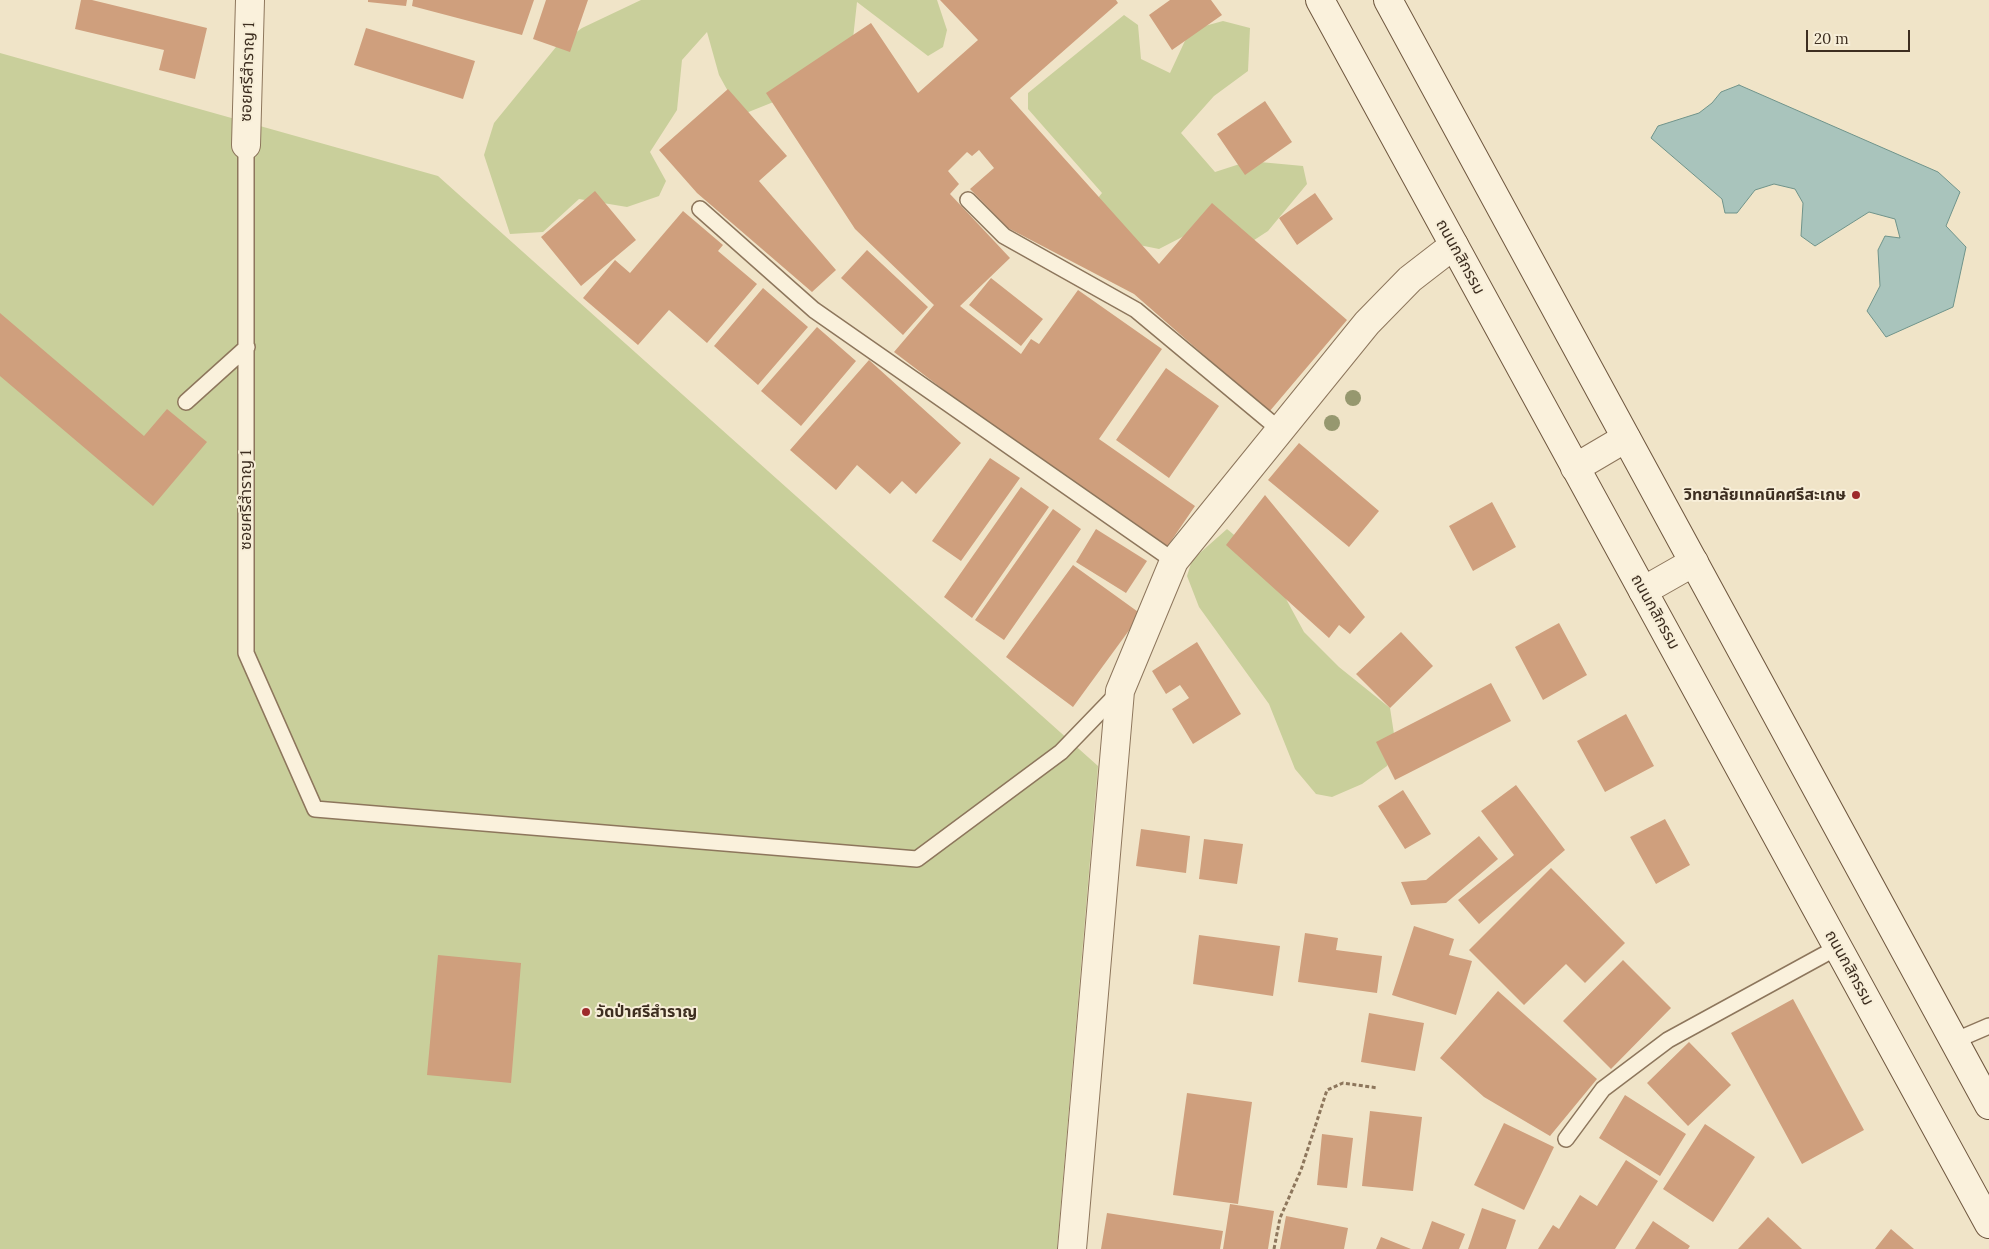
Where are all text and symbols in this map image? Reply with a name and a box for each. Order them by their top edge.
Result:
scale bar [1809,20,1913,52]
street label: ซอยศรีสำราญ 1 [237,22,259,122]
text: 20 m [1814,29,1849,48]
street label: ถนนกสิกรรม [1431,216,1489,298]
street label: ซอยศรีสำราญ 1 [236,450,256,550]
place label: วิทยาลัยเทคนิคศรีสะเกษ [1684,485,1846,505]
marker: วิทยาลัยเทคนิคศรีสะเกษ [1850,489,1862,501]
street label: ถนนกสิกรรม [1626,571,1684,653]
street label: ถนนกสิกรรม [1820,927,1878,1009]
place label: วัดป่าศรีสำราญ [596,1002,697,1022]
marker: วัดป่าศรีสำราญ [580,1006,592,1018]

